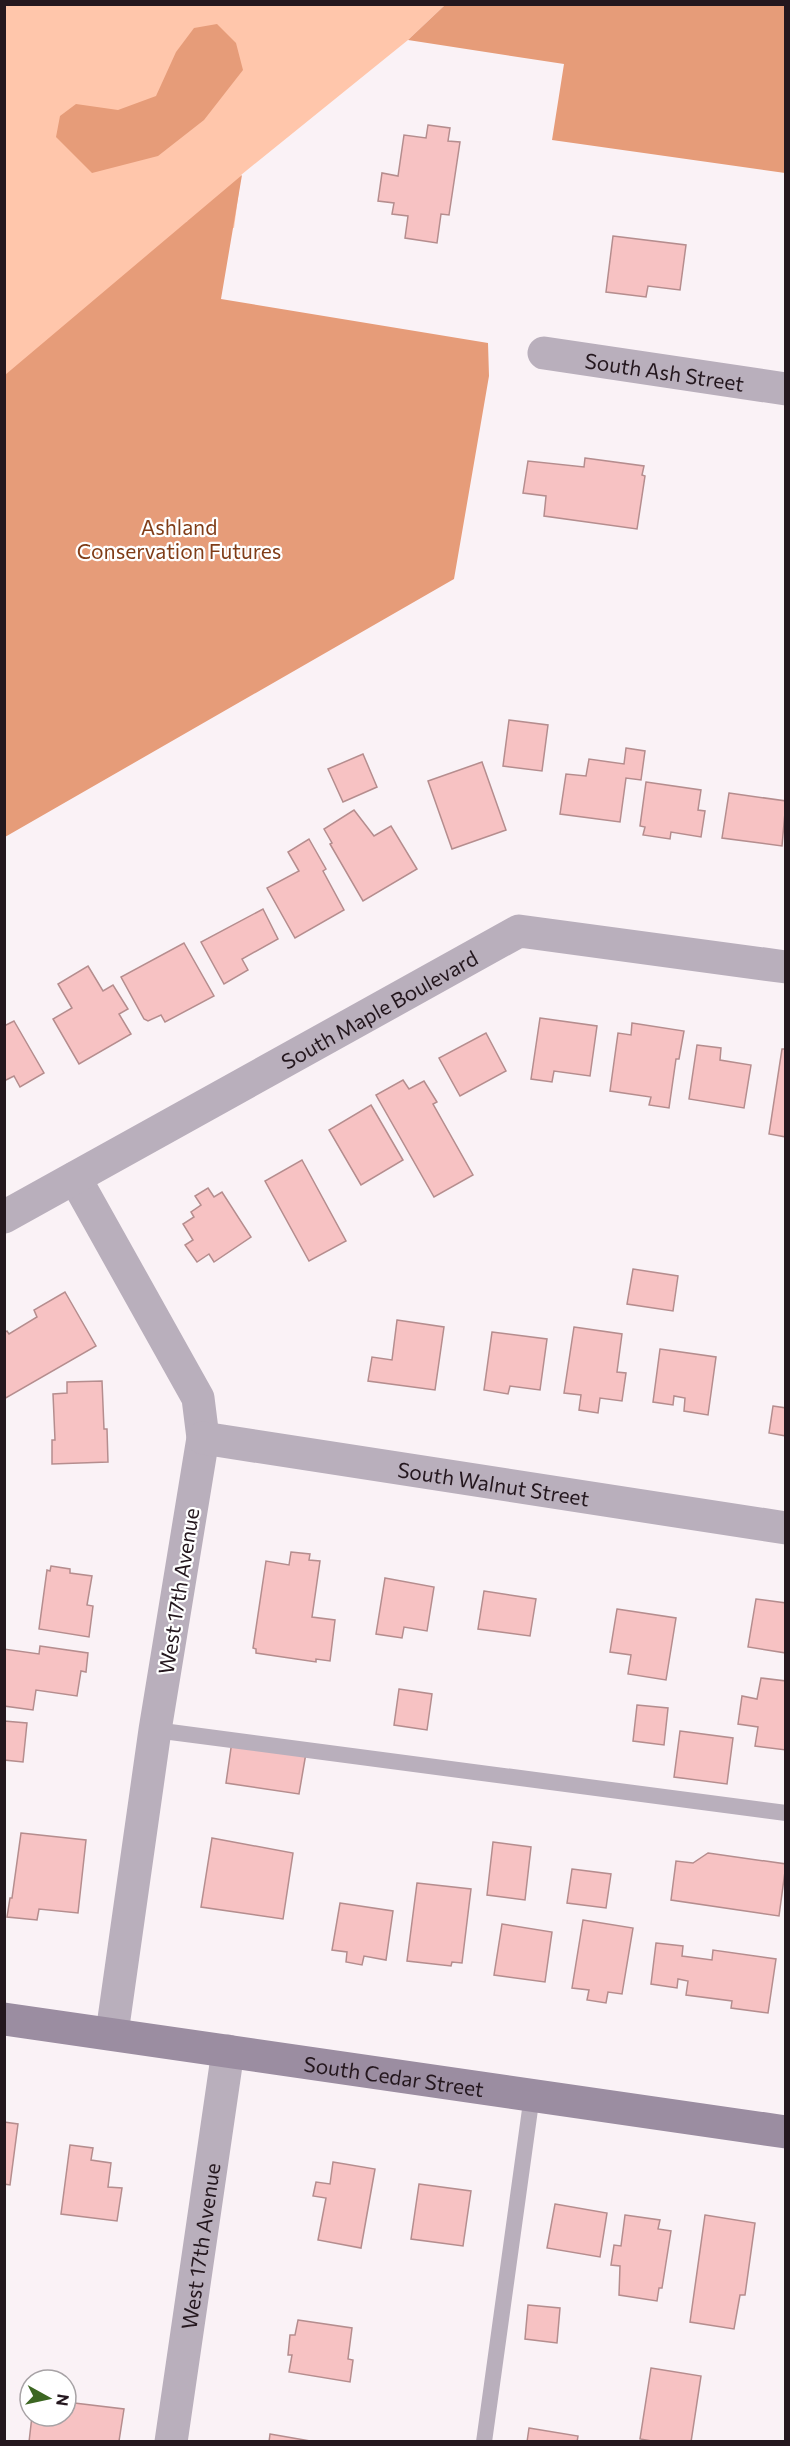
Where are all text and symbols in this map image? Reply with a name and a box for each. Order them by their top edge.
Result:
street label: South Ash Street [583,347,746,395]
park label: Ashland Conservation Futures [77,514,281,563]
street label: South Maple Boulevard [276,944,482,1073]
street label: South Walnut Street [396,1456,591,1510]
street label: West 17th Avenue [153,1506,203,1676]
street label: South Cedar Street [302,2050,486,2101]
street label: West 17th Avenue [175,2161,224,2331]
north arrow [18,2368,78,2428]
text: N [53,2393,74,2407]

